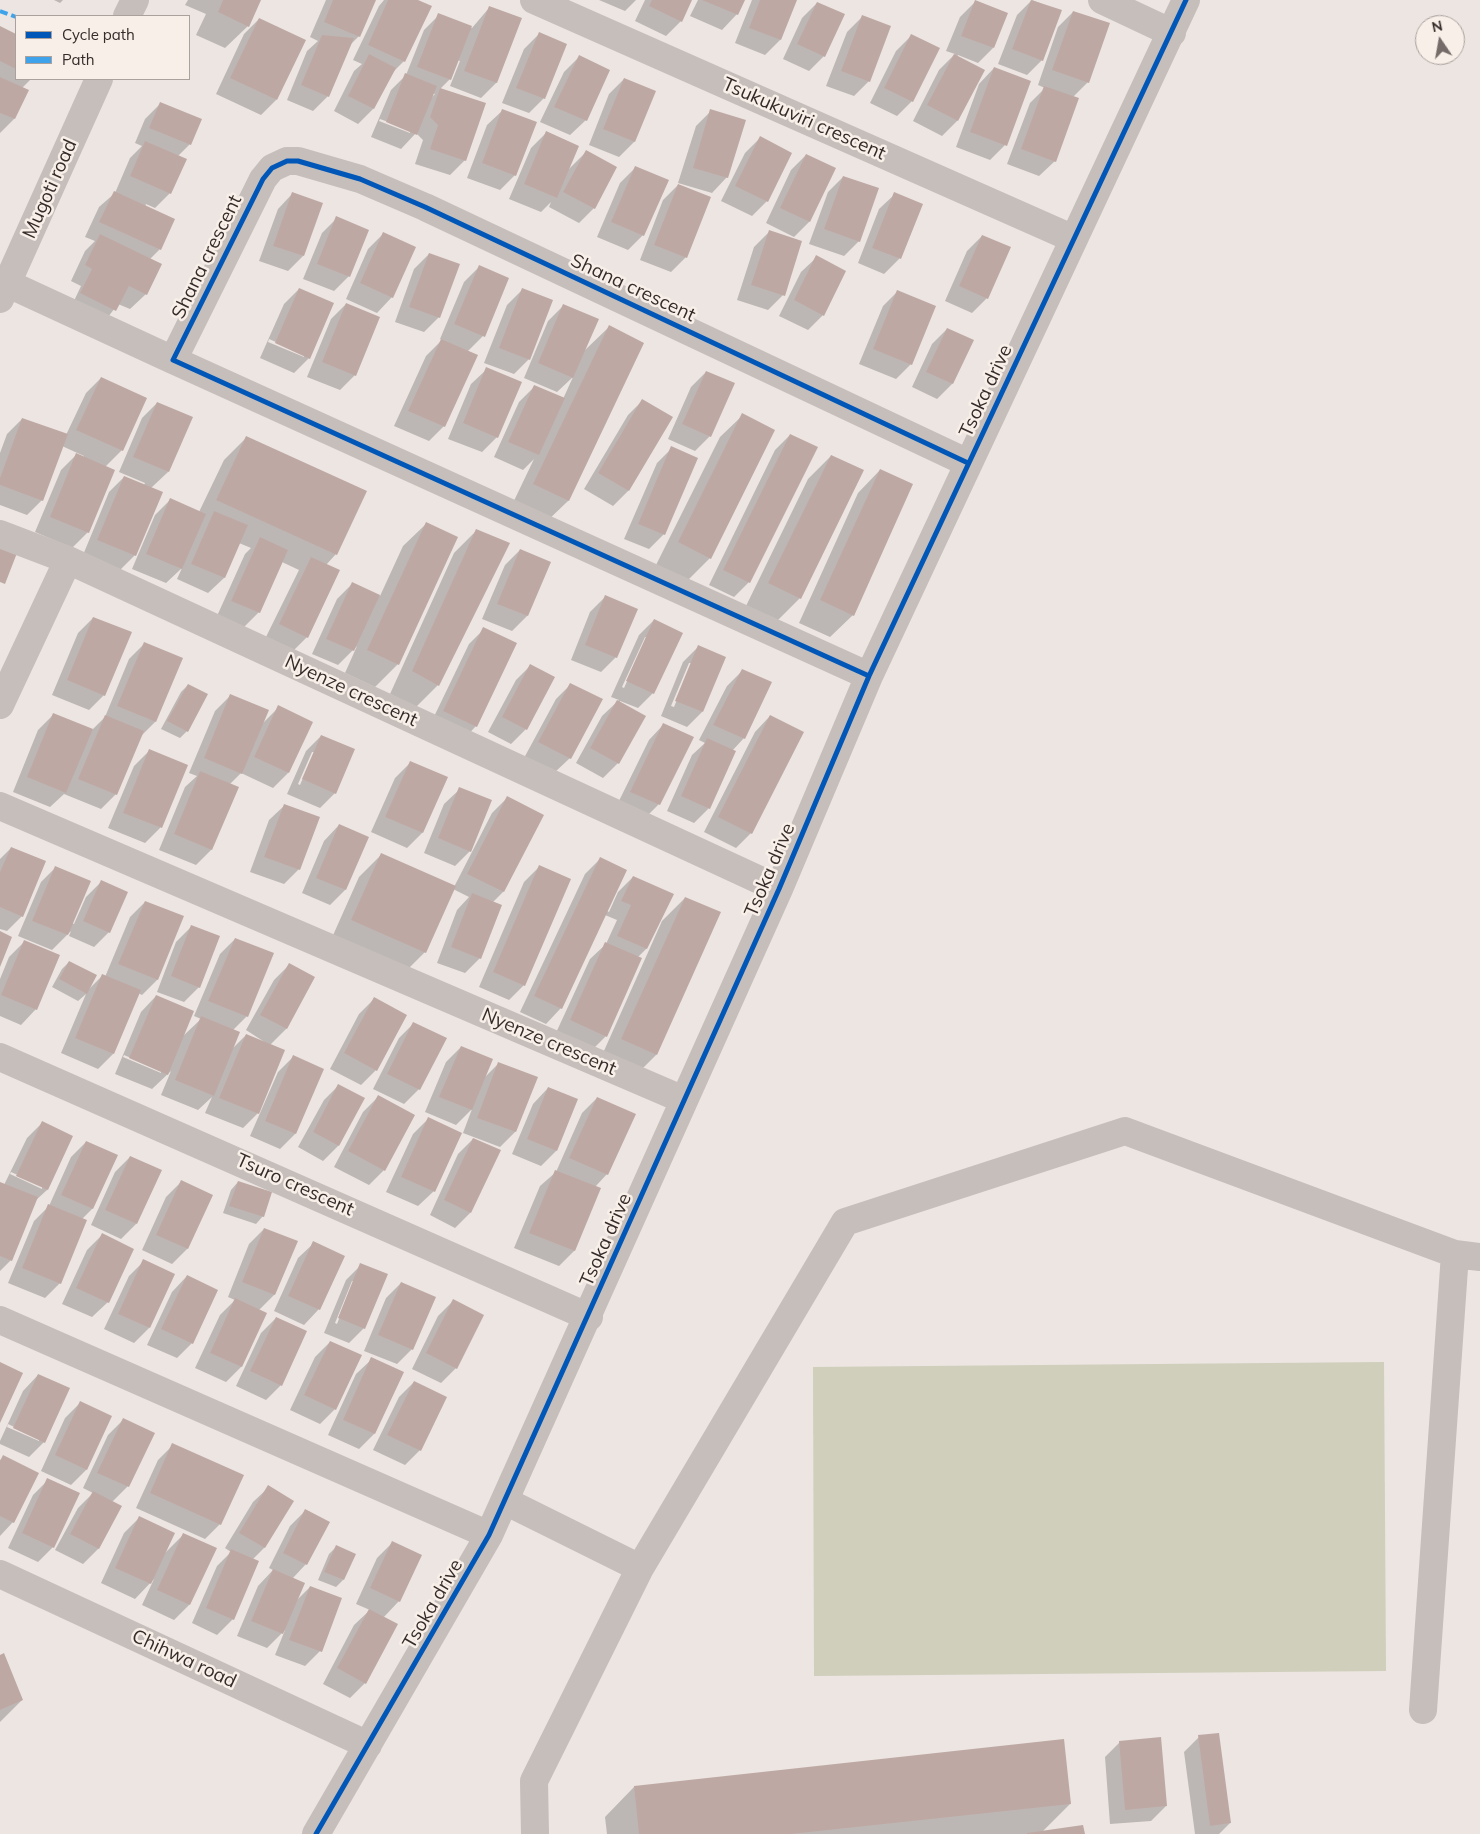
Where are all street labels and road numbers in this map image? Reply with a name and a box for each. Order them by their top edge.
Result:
street label: Tsukukuviri crescent [719,73,889,165]
street label: Mugoti road [18,136,82,242]
street label: Shana crescent [167,191,247,323]
street label: Shana crescent [567,249,699,327]
street label: Tsoka drive [955,341,1017,441]
street label: Nyenze crescent [281,650,421,732]
street label: Tsoka drive [740,820,800,920]
street label: Nyenze crescent [478,1003,620,1081]
street label: Tsuro crescent [233,1149,357,1221]
street label: Tsoka drive [575,1190,637,1290]
street label: Tsoka drive [398,1555,468,1653]
street label: Chihwa road [128,1625,240,1693]

